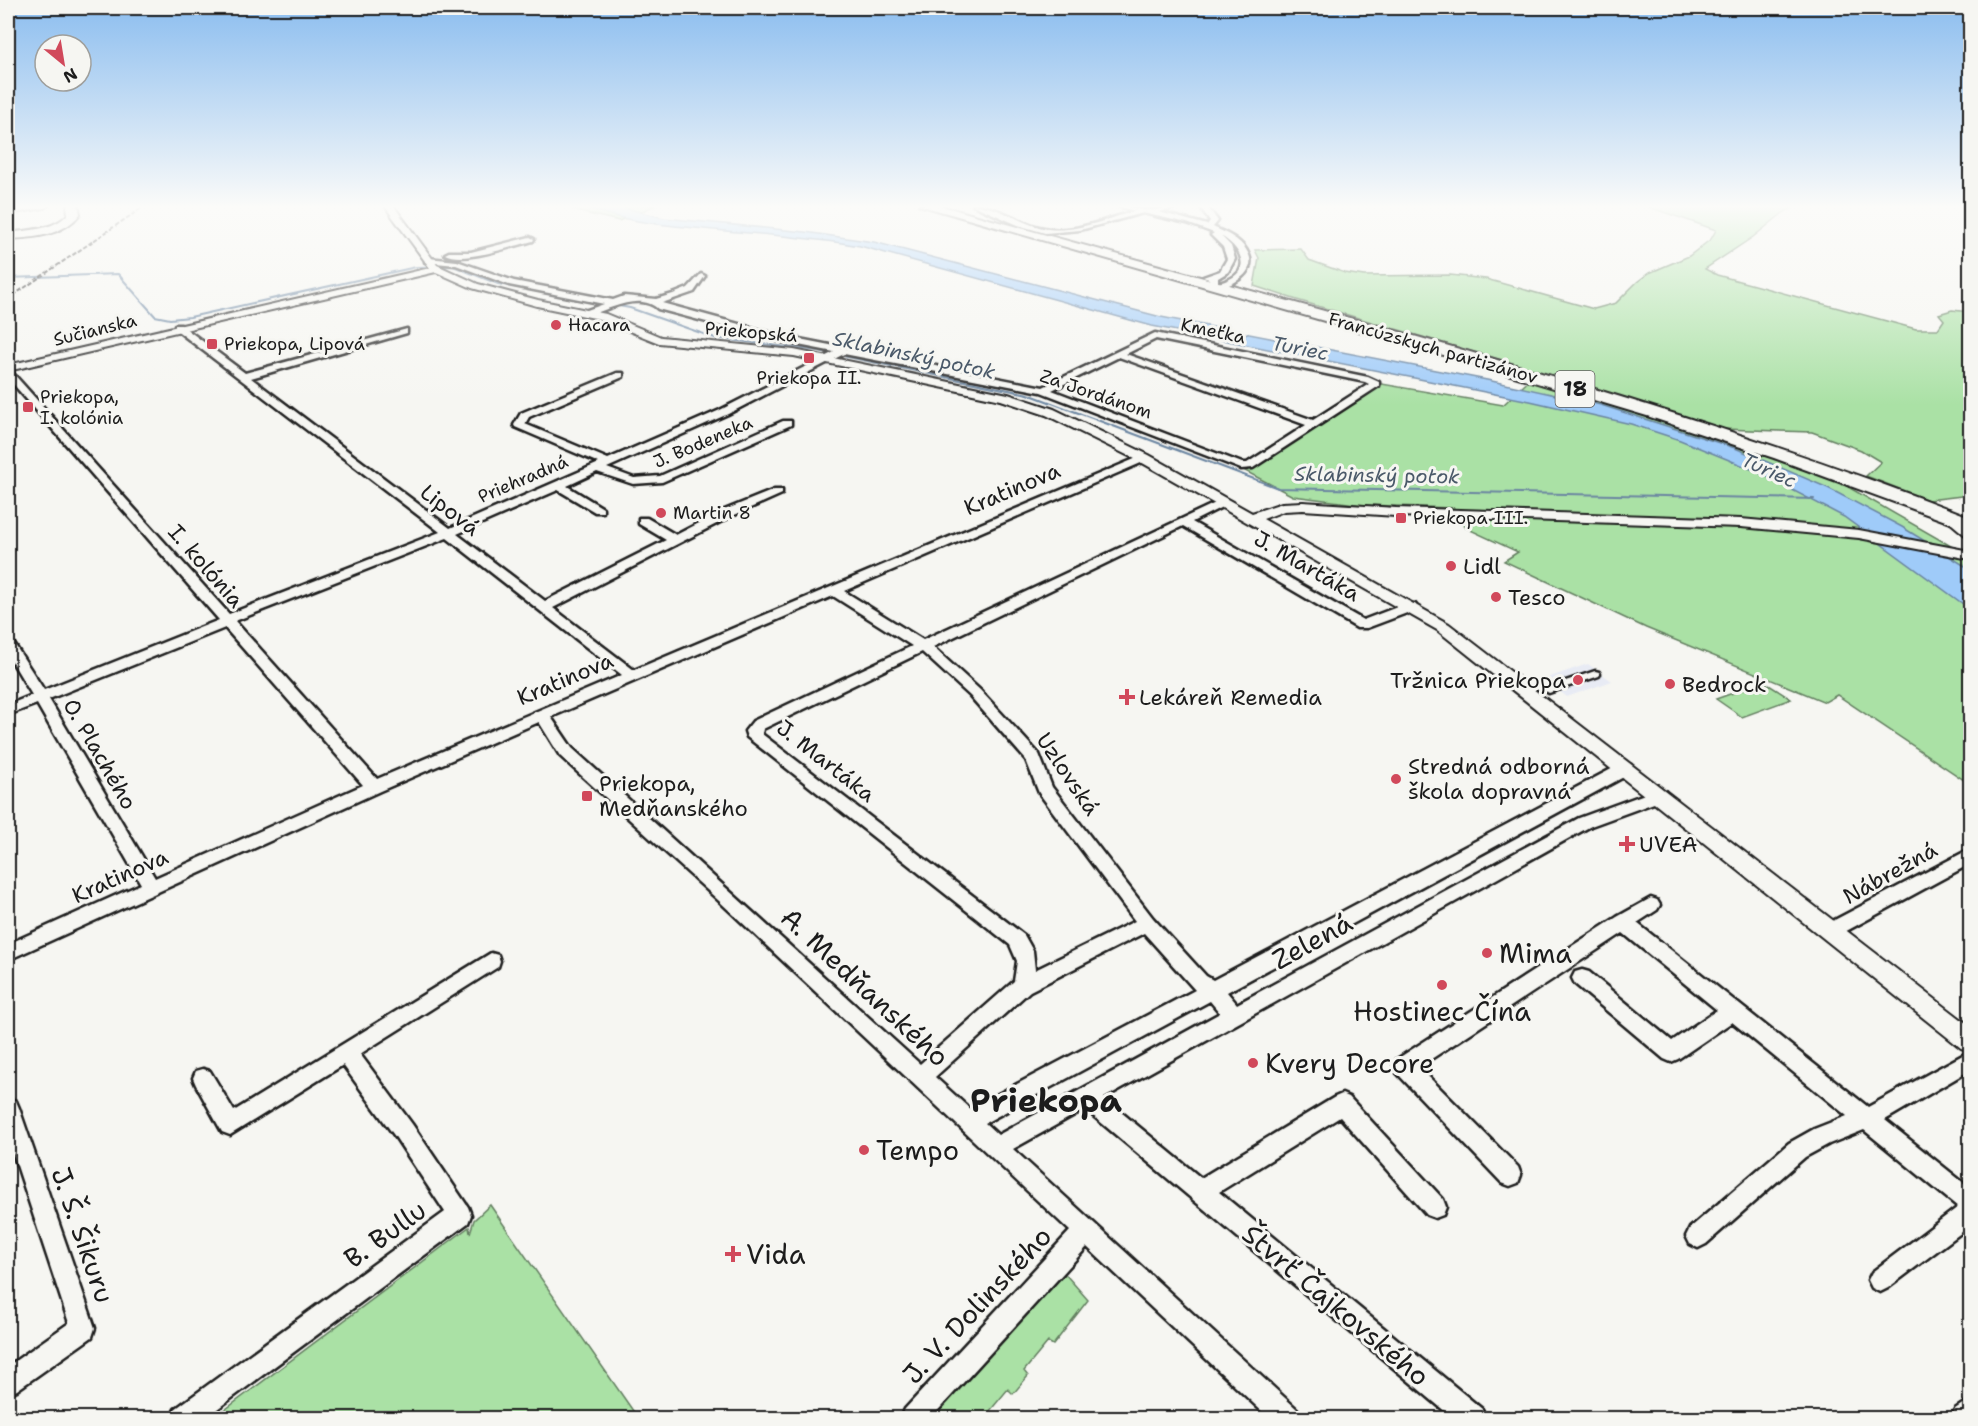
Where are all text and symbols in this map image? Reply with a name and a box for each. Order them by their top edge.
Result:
north arrow [33,33,93,93]
text: N [60,63,81,88]
street label: Francúzskych partizánov [1325,307,1541,389]
street label: Sučianska [51,308,139,352]
street label: Kmeťka [1178,312,1248,350]
place label: Hacara [568,313,630,337]
street label: Priekopská [704,316,798,348]
marker: Hacara [549,318,563,332]
water label: Sklabinský potok [830,325,998,385]
water label: Turiec [1269,330,1331,366]
place label: Priekopa, Lipová [224,332,365,356]
marker: Priekopa, Lipová [205,337,219,351]
marker: Priekopa II. [802,351,816,365]
street label: Za Jordánom [1037,364,1155,424]
place label: Priekopa II. [757,366,861,390]
road number: 18 [1556,371,1594,407]
place label: Priekopa, I. kolónia [40,385,123,430]
marker: Priekopa, I. kolónia [21,400,35,414]
street label: J. Bodeneka [650,410,756,474]
water label: Turiec [1738,447,1800,493]
street label: Priehradná [474,449,572,509]
street label: Kratinova [959,456,1065,522]
water label: Sklabinský potok [1294,461,1460,489]
street label: Lipová [414,478,486,543]
place label: Martin 8 [673,501,751,525]
marker: Martin 8 [654,506,668,520]
place label: Priekopa III. [1413,506,1528,530]
marker: Priekopa III. [1394,511,1408,525]
street label: I. kolónia [162,518,251,614]
street label: J. Martáka [1249,524,1366,608]
place label: Lidl [1463,552,1501,581]
marker: Lidl [1444,559,1458,573]
place label: Tesco [1508,583,1565,612]
marker: Tesco [1489,590,1503,604]
street label: Kratinova [512,646,618,712]
place label: Tržnica Priekopa [1390,666,1566,695]
place label: Bedrock [1682,670,1767,699]
marker: Tržnica Priekopa [1571,673,1585,687]
marker: Bedrock [1663,677,1677,691]
place label: Lekáreň Remedia [1139,683,1322,712]
marker: Lekáreň Remedia [1120,690,1134,704]
street label: O. Plachého [56,693,144,815]
street label: J. Martáka [771,713,882,809]
street label: Uzlovská [1030,727,1106,821]
place label: Stredná odborná škola dopravná [1408,752,1590,806]
place label: Priekopa, Medňanského [599,769,748,823]
marker: Stredná odborná škola dopravná [1389,772,1403,786]
marker: Priekopa, Medňanského [580,789,594,803]
place label: UVEA [1639,830,1698,859]
street label: Nábrežná [1838,835,1943,911]
marker: UVEA [1620,837,1634,851]
street label: Kratinova [67,842,173,910]
street label: A. Medňanského [773,899,957,1075]
street label: Zelená [1265,904,1359,978]
place label: Mima [1499,935,1572,972]
marker: Mima [1480,946,1494,960]
marker: Hostinec Čína [1435,978,1449,992]
place label: Hostinec Čína [1353,993,1531,1030]
place label: Kvery Decore [1265,1045,1434,1082]
marker: Kvery Decore [1246,1056,1260,1070]
district label: Priekopa [970,1078,1123,1123]
place label: Tempo [876,1132,959,1169]
marker: Tempo [857,1143,871,1157]
street label: J. Š. Šikuru [42,1162,124,1308]
street label: B. Bullu [336,1192,434,1276]
street label: Štvrť Čajkovského [1234,1216,1438,1394]
street label: J. V. Dolinského [894,1218,1060,1392]
place label: Vida [746,1236,806,1273]
marker: Vida [724,1245,742,1263]

